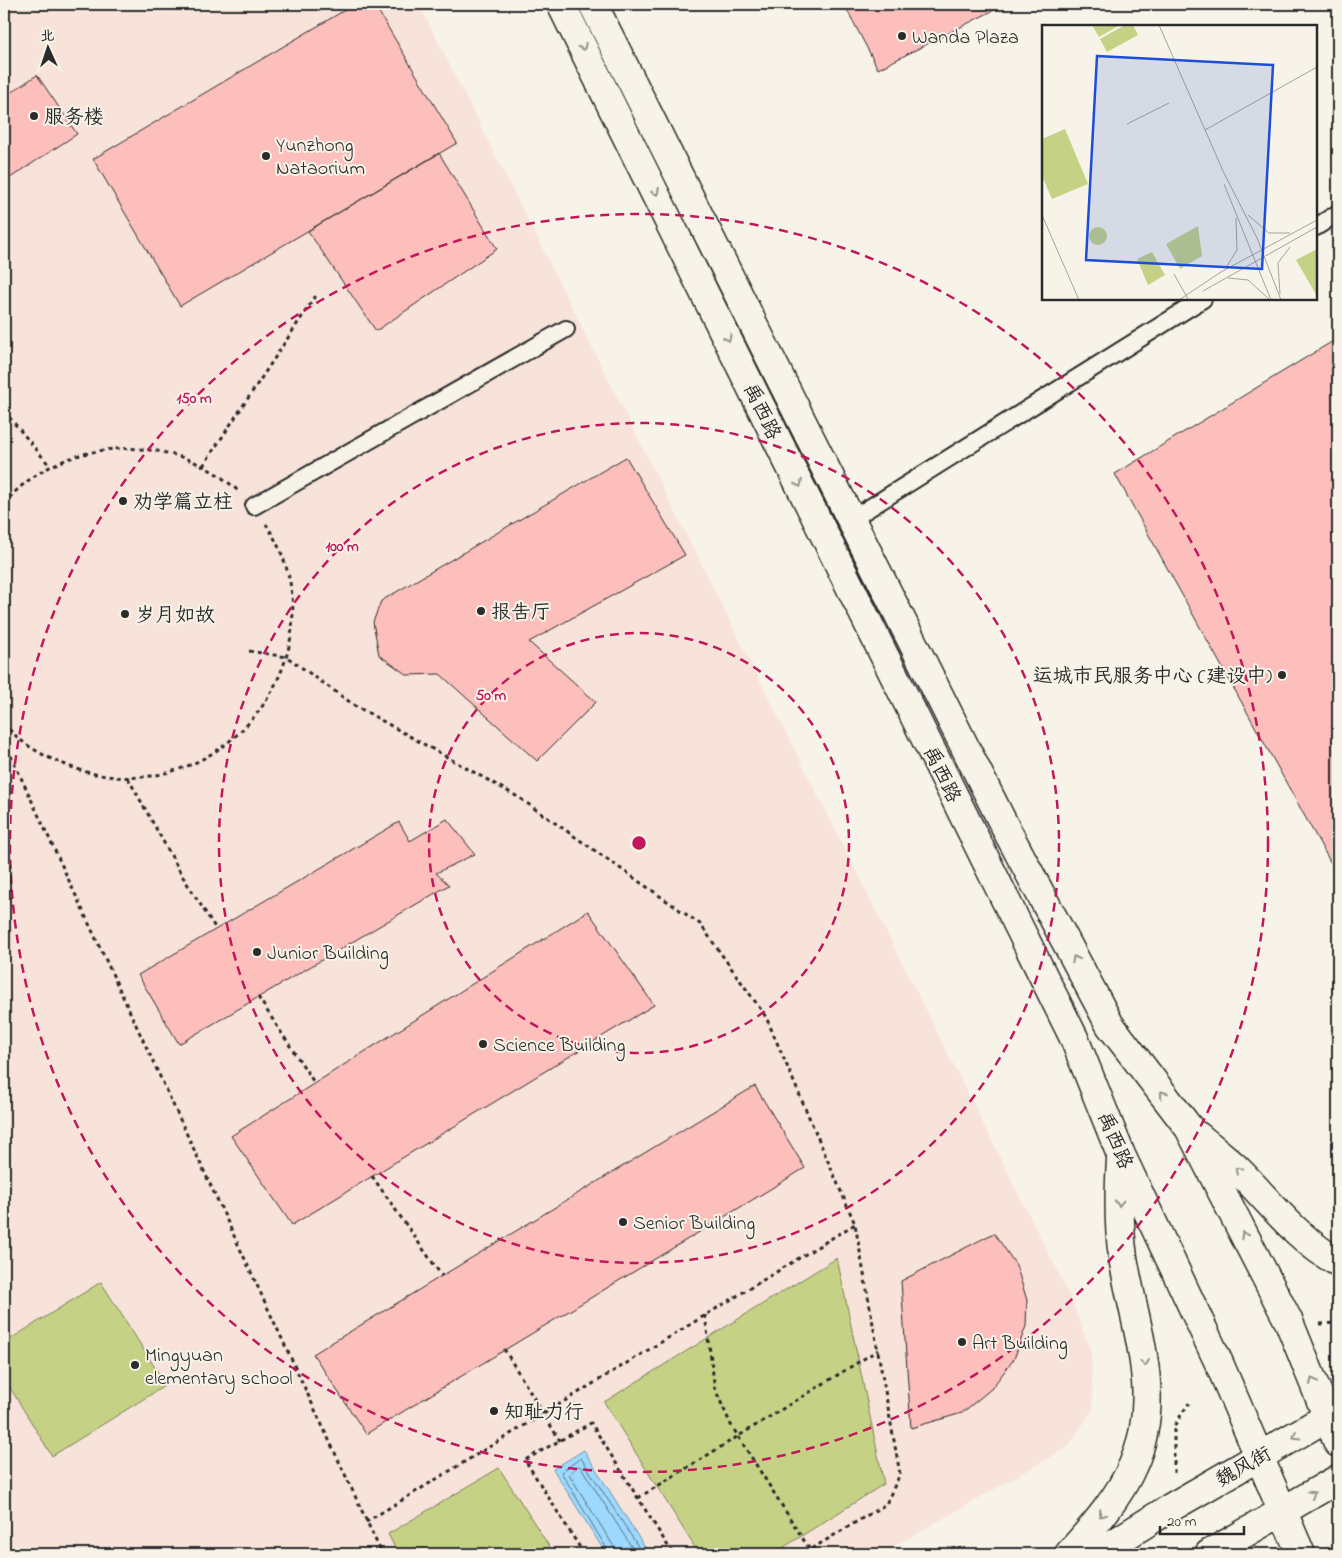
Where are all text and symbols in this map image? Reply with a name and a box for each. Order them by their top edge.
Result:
north arrow [22,22,72,72]
place label: Wanda Plaza [912,24,1019,53]
inset map [1042,25,1317,300]
text: 北 [40,26,55,47]
marker: Wanda Plaza [896,30,908,42]
one-way arrow [577,42,587,51]
place label: 服务楼 [44,104,104,133]
marker: 服务楼 [28,110,40,122]
place label: Yunzhong Nataorium [276,132,365,184]
marker: Yunzhong Nataorium [260,150,272,162]
one-way arrow [650,187,660,196]
one-way arrow [722,333,732,342]
street label: 禹西路 [735,379,787,446]
text: 150 m [176,388,212,410]
one-way arrow [793,479,803,488]
place label: 劝学篇立柱 [133,489,233,518]
marker: 劝学篇立柱 [117,495,129,507]
text: 100 m [325,536,359,558]
place label: 报告厅 [491,599,551,628]
place label: 岁月如故 [135,602,215,631]
marker: 报告厅 [475,605,487,617]
marker: 岁月如故 [119,608,131,620]
place label: 运城市民服务中心 (建设中) [1033,663,1272,692]
marker: 运城市民服务中心 (建设中) [1276,669,1288,681]
text: 50 m [476,685,507,707]
street label: 禹西路 [915,742,967,809]
centre of rings [630,834,648,852]
place label: Junior Building [267,940,389,970]
marker: Junior Building [251,946,263,958]
one-way arrow [1071,955,1081,964]
place label: Science Building [493,1032,625,1062]
marker: Science Building [477,1038,489,1050]
one-way arrow [1160,1090,1169,1100]
street label: 禹西路 [1089,1108,1139,1175]
one-way arrow [1235,1167,1244,1176]
one-way arrow [1114,1200,1124,1208]
place label: Senior Building [633,1210,755,1240]
marker: Senior Building [617,1216,629,1228]
one-way arrow [1240,1231,1250,1240]
place label: Art Building [972,1330,1068,1360]
marker: Art Building [956,1336,968,1348]
place label: Mingyuan elementary school [145,1342,293,1394]
marker: Mingyuan elementary school [129,1359,141,1371]
one-way arrow [1139,1359,1150,1367]
one-way arrow [1309,1378,1319,1386]
place label: 知耻力行 [504,1399,584,1428]
marker: 知耻力行 [488,1405,500,1417]
one-way arrow [1292,1429,1301,1439]
street label: 魏风街 [1211,1441,1277,1496]
one-way arrow [1307,1491,1316,1501]
scale bar [1160,1503,1243,1535]
one-way arrow [1099,1508,1107,1517]
text: 20 m [1167,1511,1197,1533]

